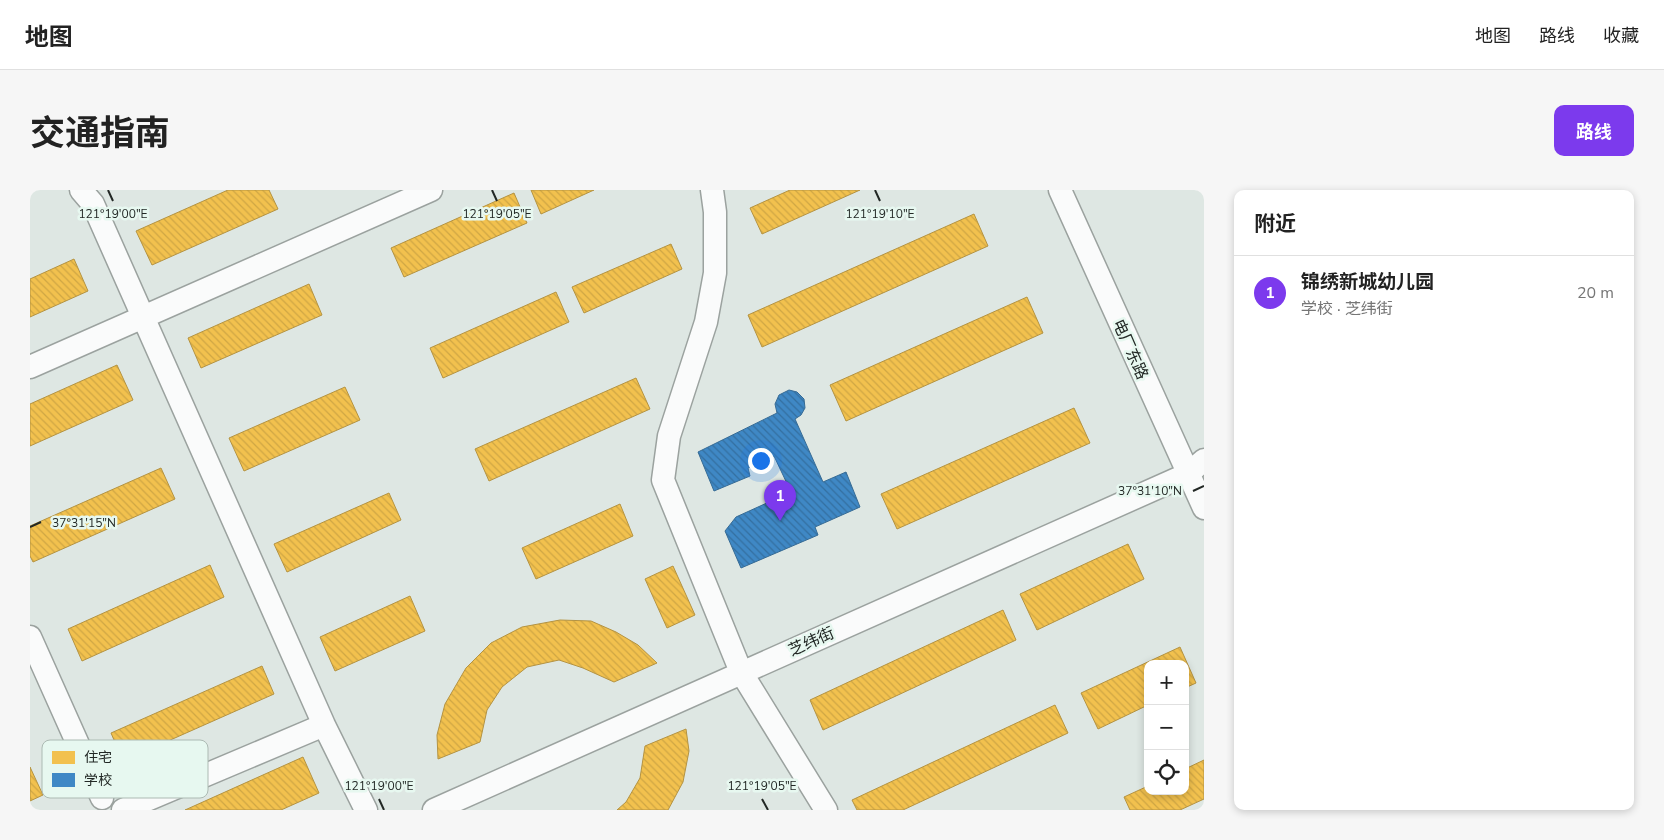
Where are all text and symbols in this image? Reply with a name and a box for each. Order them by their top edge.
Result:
text: 地图 [25,21,73,53]
text: 地图 [1475,24,1511,48]
text: 路线 [1539,24,1575,48]
text: 收藏 [1603,24,1639,48]
button: 路线 [1554,105,1634,156]
text: 交通指南 [30,110,170,157]
text: 121°19'00"E [78,206,148,222]
text: 121°19'05"E [462,206,532,222]
text: 121°19'10"E [845,206,915,222]
text: 附近 [1254,210,1296,238]
text: 锦绣新城幼儿园 [1301,269,1434,295]
text: 1 [1265,282,1275,304]
text: 20 m [1577,282,1614,304]
text: 学校 · 芝纬街 [1301,298,1393,320]
street label: 电厂东路 [1107,316,1153,383]
your location [748,448,774,474]
pin: 1 [764,480,796,521]
text: 37°31'10"N [1118,483,1182,499]
text: 37°31'15"N [52,515,116,531]
street label: 芝纬街 [785,622,838,662]
map controls [1144,660,1189,795]
button: + [1144,660,1189,705]
button: − [1144,705,1189,750]
legend [42,740,208,798]
text: 住宅 [84,748,112,767]
button: locate [1144,750,1189,795]
text: 学校 [84,771,112,790]
text: 121°19'00"E [344,778,414,794]
text: 121°19'05"E [727,778,797,794]

